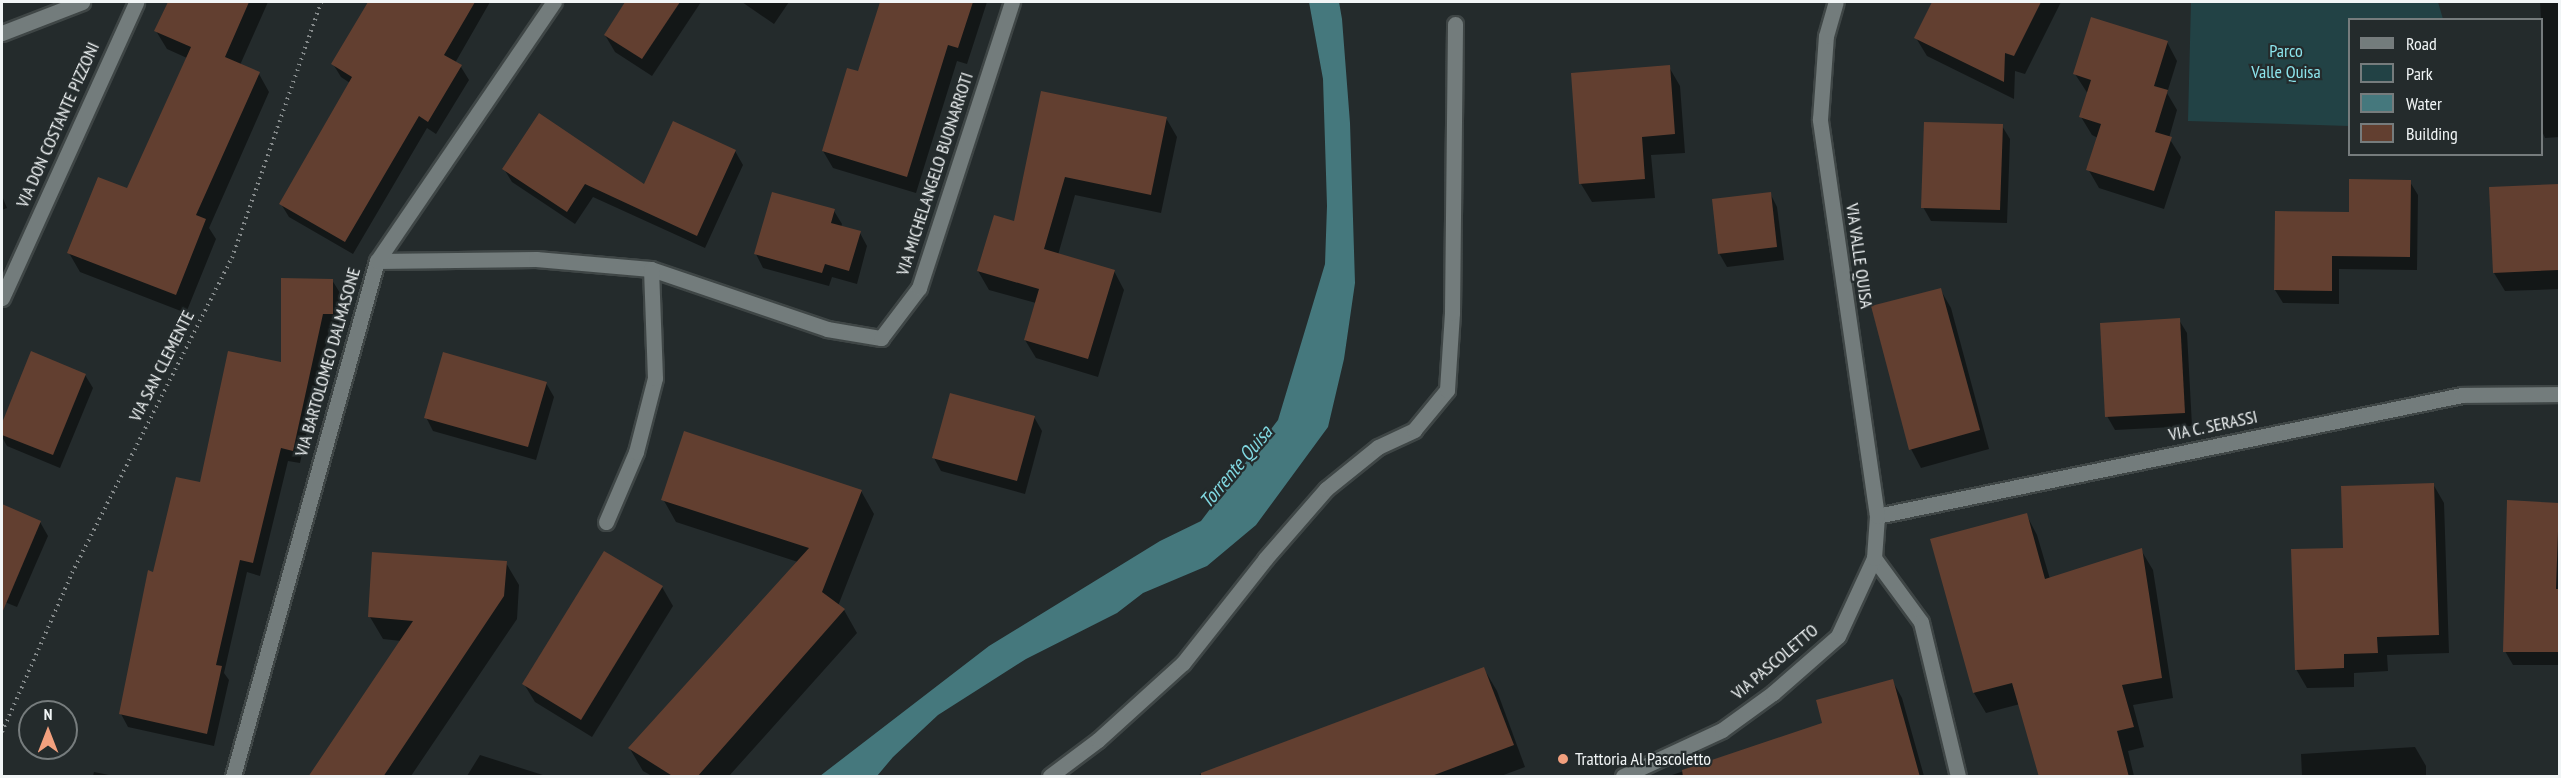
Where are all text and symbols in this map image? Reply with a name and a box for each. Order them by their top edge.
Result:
legend [2348,18,2543,156]
text: Road [2406,32,2437,55]
street label: VIA DON COSTANTE PIZZONI [12,39,104,211]
park label: Parco Valle Quisa [2251,41,2321,84]
text: Park [2406,62,2433,85]
street label: VIA MICHELANGELO BUONARROTI [892,69,978,279]
text: Water [2406,92,2442,115]
text: Building [2406,122,2458,145]
street label: VIA VALLE QUISA [1841,201,1877,311]
street label: VIA BARTOLOMEO DALMASONE [291,265,365,459]
street label: VIA SAN CLEMENTE [125,306,199,426]
street label: VIA C. SERASSI [2166,406,2260,446]
water label: Torrente Quisa [1195,421,1277,513]
street label: VIA PASCOLETTO [1727,619,1823,705]
north arrow [18,700,78,760]
text: N [44,704,52,724]
place label: Trattoria Al Pascoletto [1575,748,1712,770]
marker: Trattoria Al Pascoletto [1556,752,1570,766]

